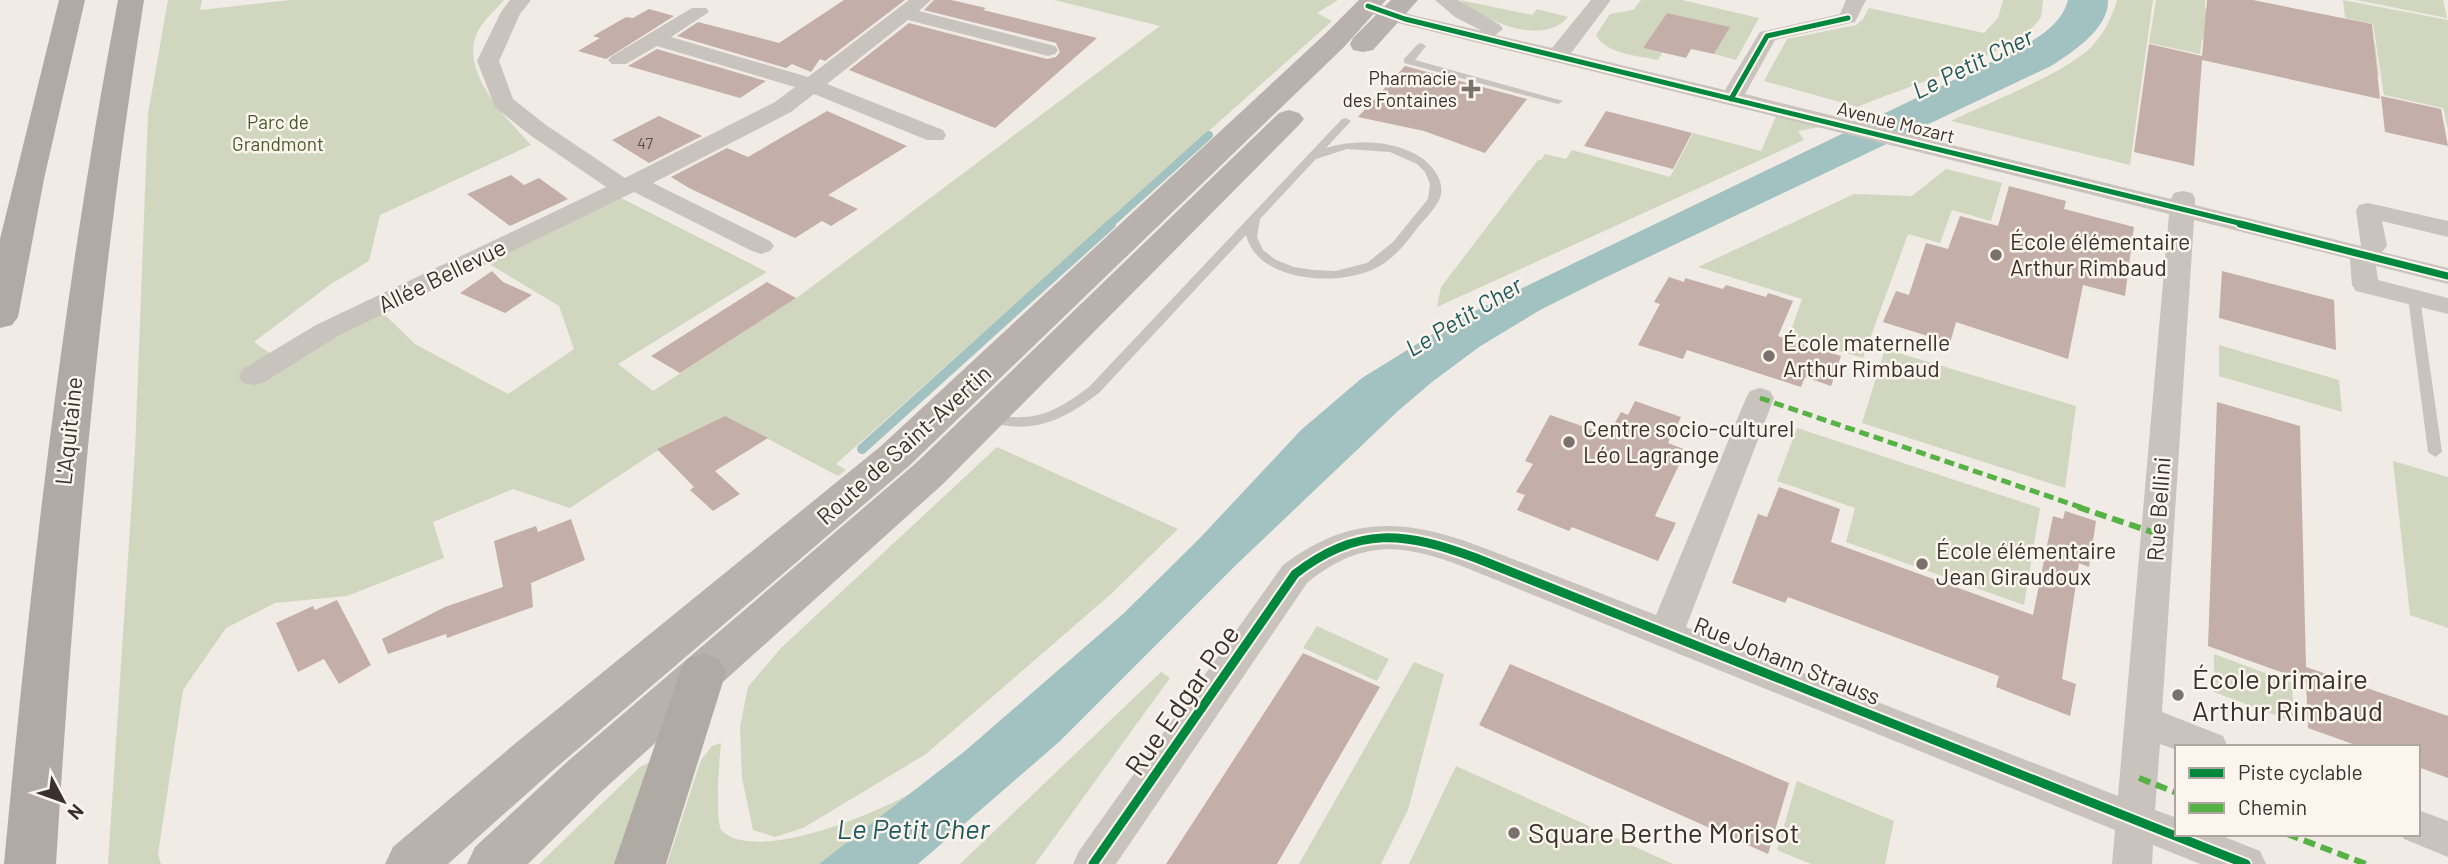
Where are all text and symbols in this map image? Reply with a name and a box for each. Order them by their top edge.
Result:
water label: Le Petit Cher [1907,20,2039,104]
place label: Pharmacie des Fontaines [1342,66,1457,111]
marker: Pharmacie des Fontaines [1463,81,1479,97]
street label: Avenue Mozart [1835,96,1957,147]
park label: Parc de Grandmont [232,110,324,155]
house number: 47 [637,133,653,152]
place label: École élémentaire Arthur Rimbaud [2010,227,2190,281]
street label: Allée Bellevue [373,232,510,318]
marker: École élémentaire Arthur Rimbaud [1988,247,2004,263]
water label: Le Petit Cher [1400,269,1528,362]
place label: École maternelle Arthur Rimbaud [1783,328,1950,382]
marker: École maternelle Arthur Rimbaud [1761,348,1777,364]
street label: Route de Saint-Avertin [810,359,996,530]
street label: L'Aquitaine [48,375,88,486]
place label: Centre socio-culturel Léo Lagrange [1583,414,1794,468]
marker: Centre socio-culturel Léo Lagrange [1561,434,1577,450]
street label: Rue Bellini [2140,456,2176,562]
place label: École élémentaire Jean Giraudoux [1936,536,2116,590]
marker: École élémentaire Jean Giraudoux [1914,556,1930,572]
street label: Rue Johann Strauss [1690,610,1885,710]
street label: Rue Edgar Poe [1117,617,1246,781]
place label: École primaire Arthur Rimbaud [2192,661,2383,727]
marker: École primaire Arthur Rimbaud [2170,687,2186,703]
legend [2175,745,2420,836]
text: Piste cyclable [2238,759,2363,784]
north arrow [28,766,98,836]
text: Chemin [2238,794,2307,819]
text: N [63,800,89,825]
water label: Le Petit Cher [837,811,990,845]
place label: Square Berthe Morisot [1528,815,1800,849]
marker: Square Berthe Morisot [1506,825,1522,841]

